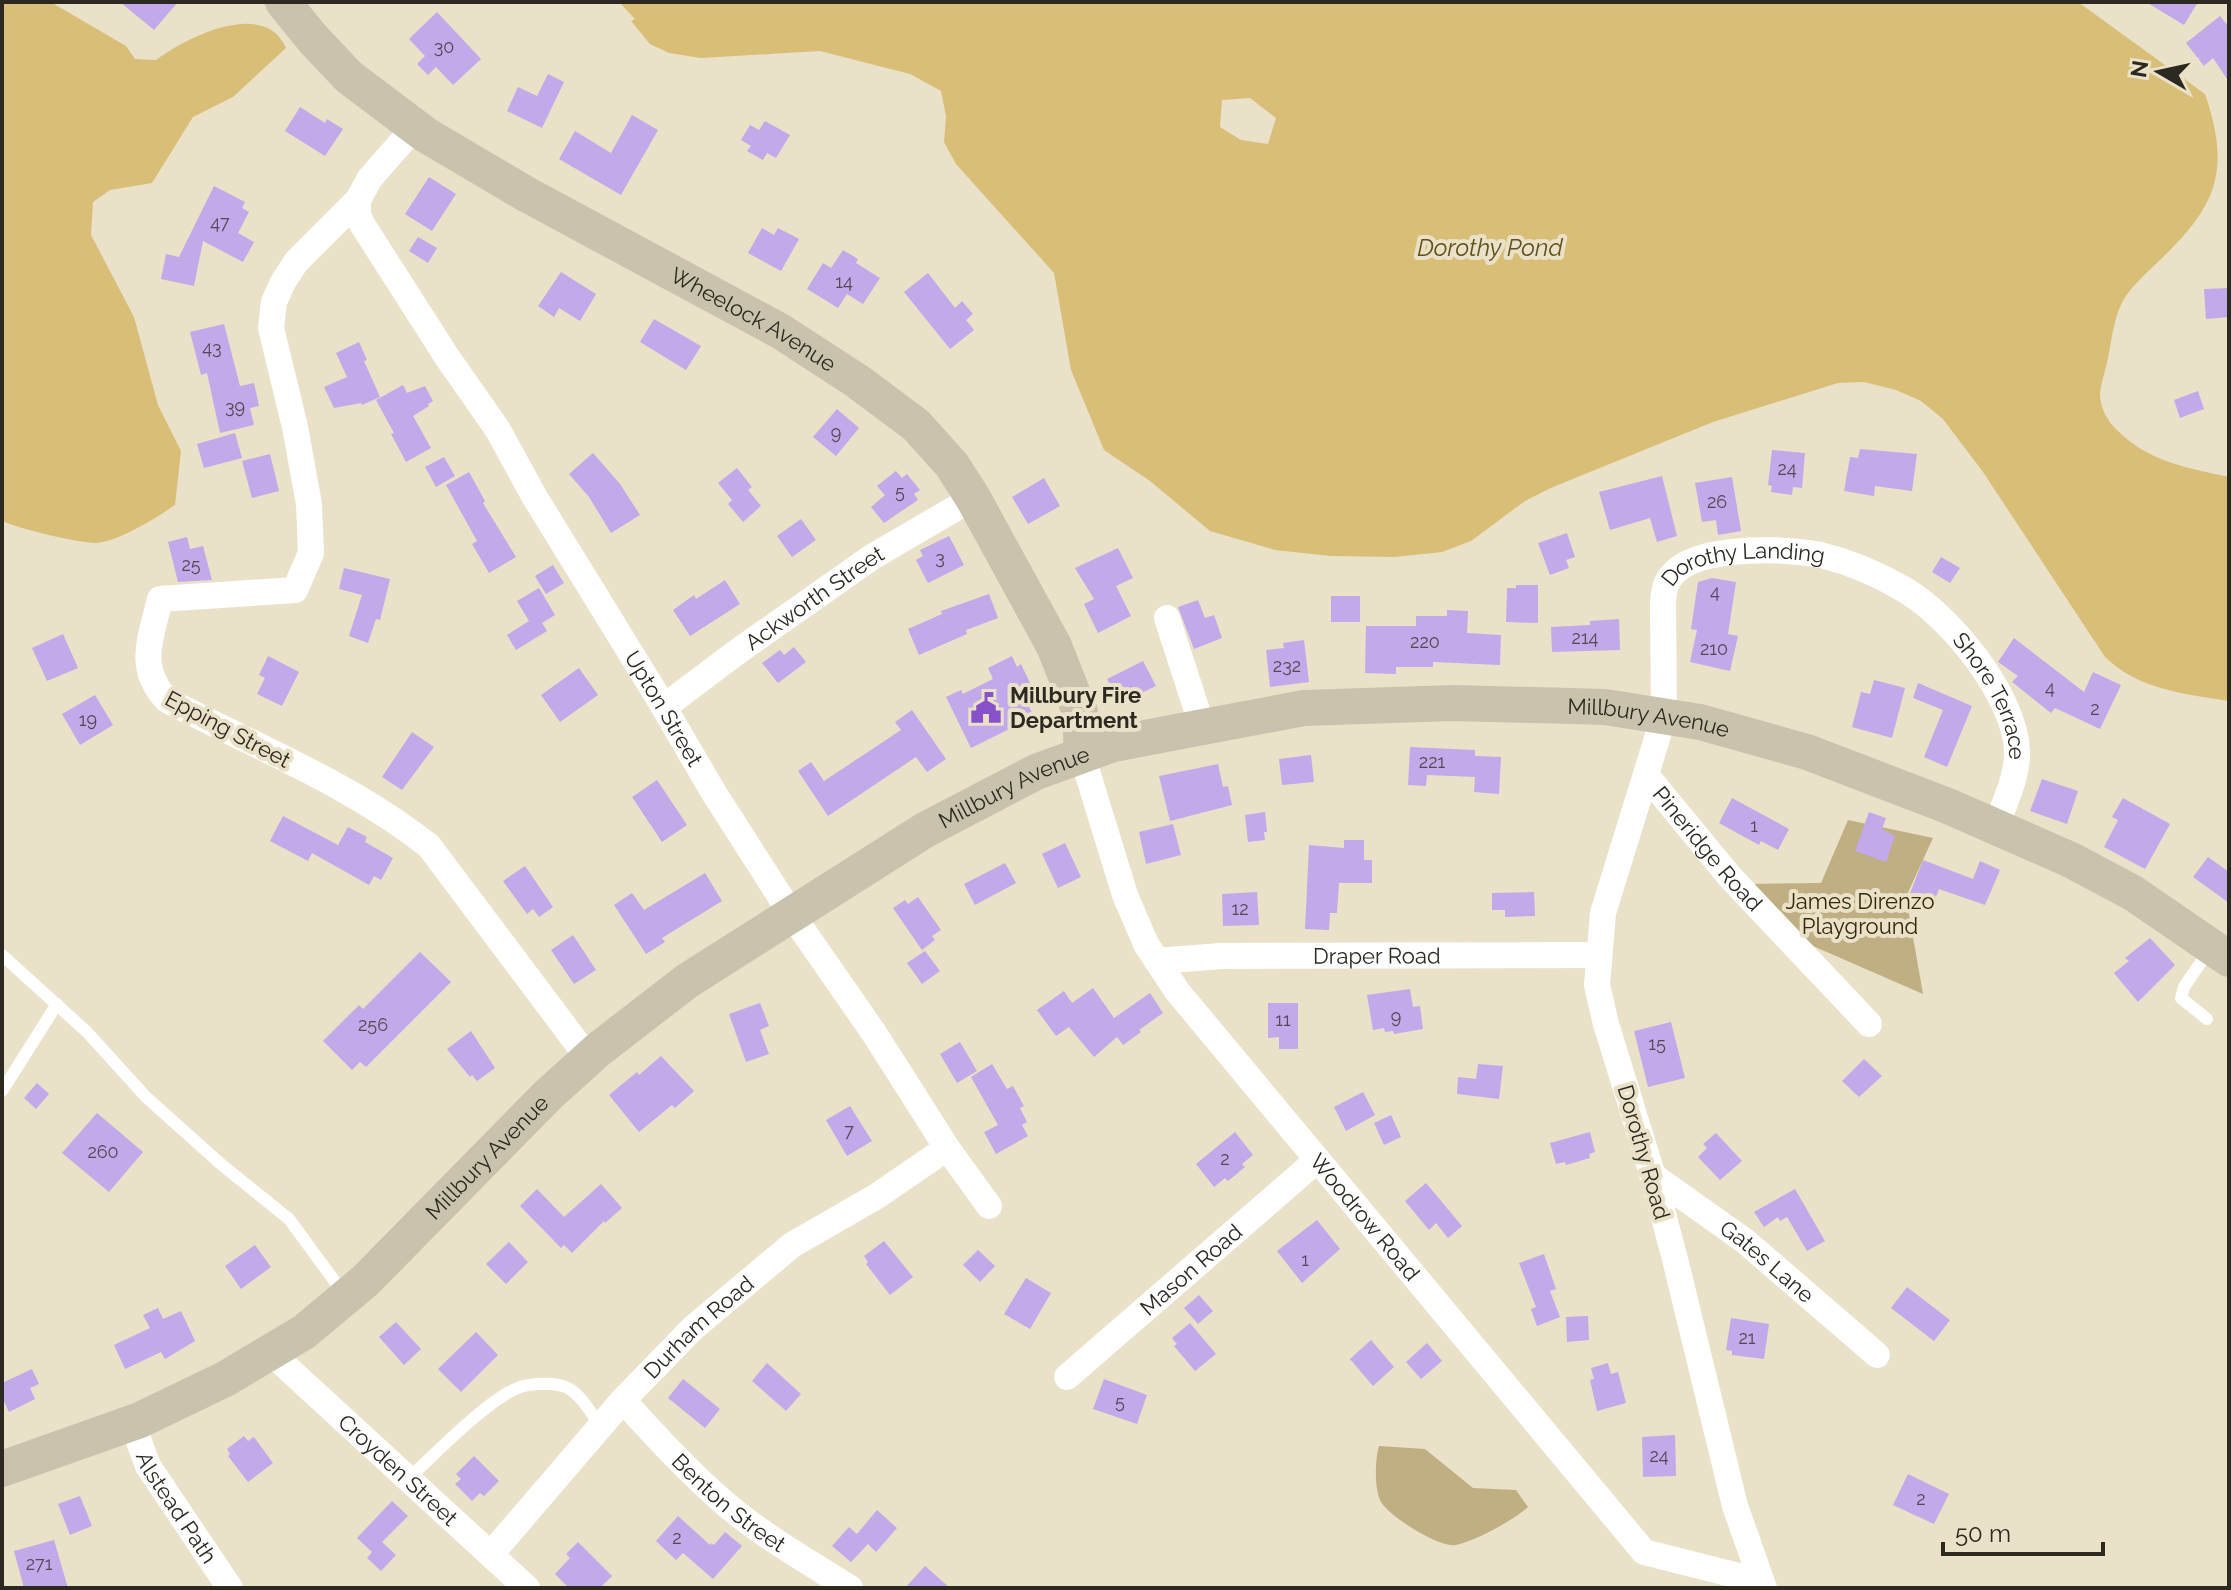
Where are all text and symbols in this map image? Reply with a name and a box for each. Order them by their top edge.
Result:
north arrow [2119,32,2199,112]
house number: 30 [434,36,454,57]
text: N [2125,59,2153,79]
house number: 47 [210,212,230,233]
water label: Dorothy Pond [1417,233,1563,262]
street label: Wheelock Avenue [666,261,841,377]
house number: 14 [835,271,853,292]
house number: 43 [202,337,222,358]
house number: 39 [225,396,245,417]
house number: 9 [831,422,841,443]
house number: 24 [1777,458,1797,479]
house number: 5 [895,481,905,502]
house number: 26 [1707,491,1727,512]
street label: Dorothy Landing [1656,537,1827,591]
street label: Ackworth Street [740,540,889,655]
house number: 3 [935,547,945,568]
house number: 25 [181,554,201,575]
house number: 4 [1710,581,1720,602]
house number: 214 [1572,627,1599,648]
street label: Shore Terrace [1948,627,2030,760]
house number: 220 [1410,631,1440,652]
house number: 210 [1700,638,1728,659]
street label: Upton Street [620,646,709,771]
house number: 232 [1273,655,1301,676]
house number: 4 [2045,677,2055,698]
place label: Millbury Fire Department [1010,682,1141,733]
street label: Epping Street [161,685,296,773]
public building icon: Millbury Fire Department [969,691,1003,725]
street label: Millbury Avenue [1567,693,1733,743]
house number: 2 [2090,698,2100,719]
house number: 19 [79,709,97,730]
street label: Millbury Avenue [934,741,1093,834]
house number: 221 [1419,751,1446,772]
street label: Pineridge Road [1648,781,1768,916]
house number: 1 [1750,815,1758,836]
park label: James Direnzo Playground [1785,888,1935,939]
house number: 12 [1231,898,1249,919]
street label: Draper Road [1313,942,1441,969]
house number: 9 [1391,1006,1401,1027]
house number: 11 [1275,1009,1291,1030]
house number: 256 [358,1014,388,1035]
house number: 15 [1648,1033,1666,1054]
street label: Dorothy Road [1612,1082,1676,1222]
street label: Millbury Avenue [420,1090,554,1225]
house number: 7 [844,1120,854,1141]
house number: 260 [87,1141,119,1162]
house number: 2 [1220,1148,1230,1169]
street label: Woodrow Road [1305,1148,1425,1286]
street label: Gates Lane [1715,1215,1820,1308]
street label: Mason Road [1135,1218,1247,1321]
house number: 1 [1301,1249,1309,1270]
street label: Durham Road [638,1270,759,1384]
house number: 21 [1738,1327,1756,1348]
house number: 5 [1115,1391,1125,1412]
street label: Croyden Street [333,1408,464,1531]
house number: 24 [1649,1445,1669,1466]
street label: Alstead Path [131,1448,223,1568]
street label: Benton Street [667,1448,791,1558]
house number: 2 [1916,1488,1926,1509]
scale bar [1943,1506,2103,1556]
text: 50 m [1955,1519,2011,1548]
house number: 2 [672,1527,682,1548]
house number: 271 [26,1553,53,1574]

